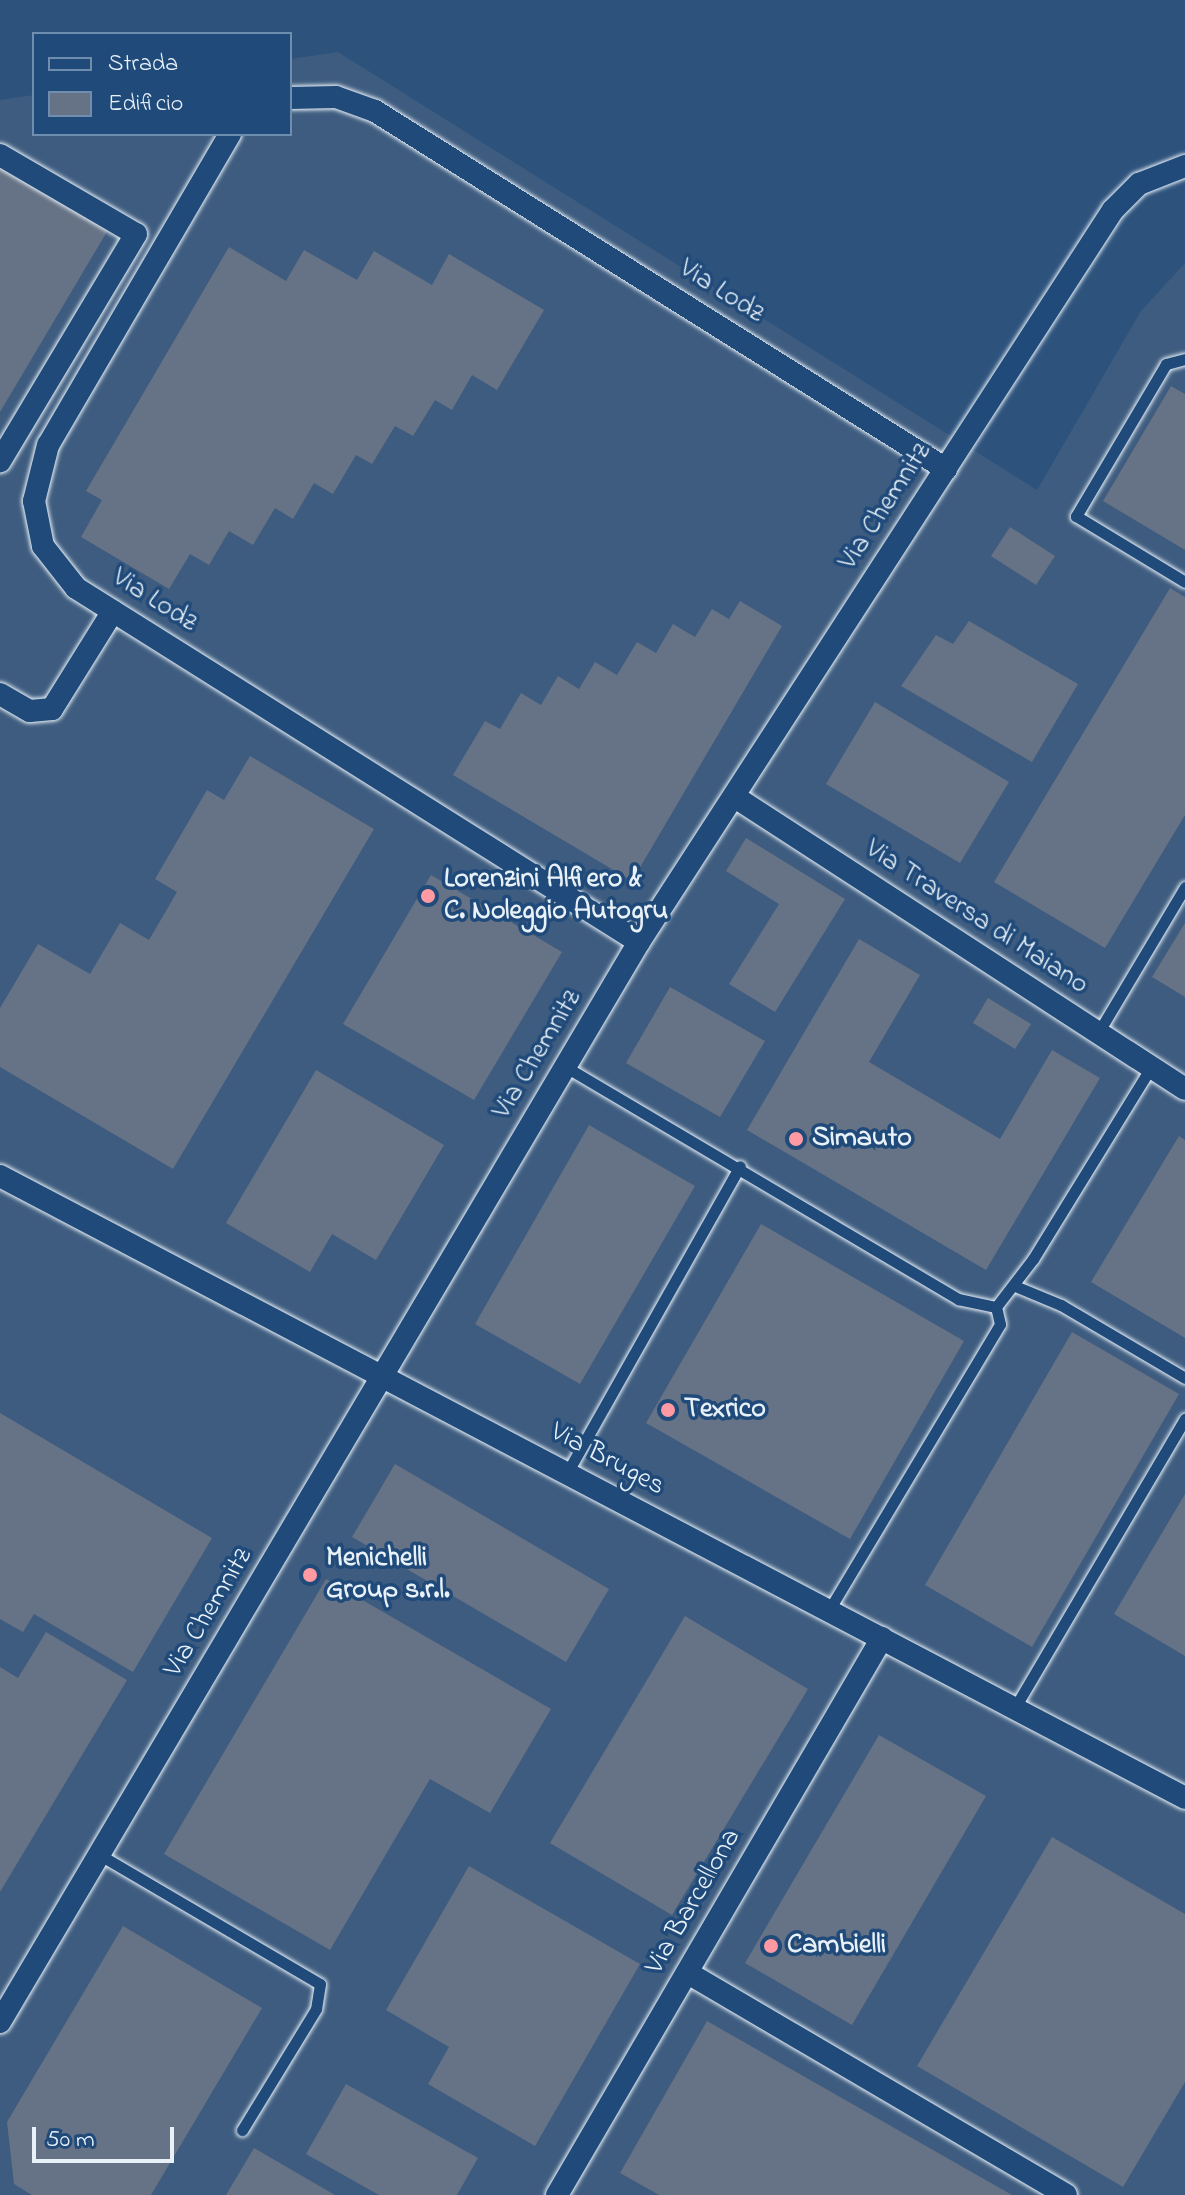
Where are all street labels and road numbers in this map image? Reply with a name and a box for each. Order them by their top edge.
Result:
street label: Via Lodz [672,253,770,331]
street label: Via Chemnitz [833,437,939,577]
street label: Via Lodz [105,562,203,640]
street label: Via Traversa di Maiano [858,833,1094,1003]
street label: Via Chemnitz [486,984,590,1126]
street label: Via Bruges [544,1416,670,1504]
street label: Via Chemnitz [157,1542,261,1684]
street label: Via Barcellona [639,1823,749,1981]

